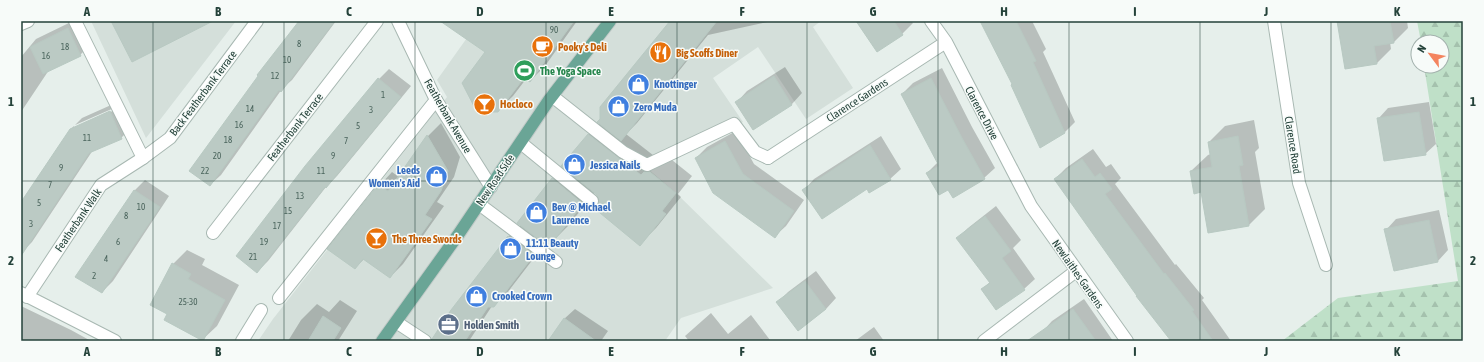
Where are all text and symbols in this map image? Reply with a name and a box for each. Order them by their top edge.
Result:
text: A [83,4,91,19]
text: B [215,4,222,19]
text: C [346,4,352,19]
text: D [476,4,484,19]
text: E [608,4,614,19]
text: F [739,4,745,19]
text: G [870,4,877,19]
text: H [1000,4,1008,19]
text: I [1133,4,1137,19]
text: J [1263,4,1268,19]
text: K [1394,4,1401,19]
house number: 90 [550,25,558,35]
cafe icon: Pooky's Deli [529,34,555,60]
north arrow [1410,34,1450,74]
house number: 8 [297,39,301,49]
restaurant icon: Big Scoffs Diner [647,40,673,66]
place label: Pooky's Deli [558,41,607,53]
house number: 18 [61,42,69,52]
text: N [1415,43,1428,55]
place label: Big Scoffs Diner [676,47,738,59]
street label: Back Featherbank Terrace [167,48,239,138]
house number: 16 [42,51,50,61]
house number: 10 [283,55,291,65]
sports icon: The Yoga Space [512,58,538,84]
place label: The Yoga Space [540,65,601,77]
house number: 12 [271,71,279,81]
shop icon: Knottinger [625,71,651,97]
street label: Clarence Gardens [824,76,890,124]
street label: Featherbank Avenue [422,77,474,155]
place label: Knottinger [654,78,698,90]
street label: Clarence Drive [963,84,1001,142]
house number: 1 [381,90,385,100]
street label: Featherbank Terrace [265,91,325,163]
bar icon: Hocloco [471,91,497,117]
text: 1 [8,94,14,109]
shop icon: Zero Muda [606,94,632,120]
text: 1 [1470,94,1476,109]
place label: Hocloco [500,98,533,110]
place label: Zero Muda [634,101,677,113]
house number: 14 [246,104,254,114]
house number: 3 [369,105,373,115]
street label: Clarence Road [1283,115,1303,175]
house number: 16 [235,120,243,130]
house number: 5 [356,121,360,131]
house number: 11 [83,133,91,143]
house number: 18 [224,135,232,145]
house number: 7 [344,136,348,146]
house number: 20 [213,151,221,161]
house number: 9 [331,151,335,161]
street label: New Road Side [473,152,517,208]
shop icon: Jessica Nails [562,152,588,178]
place label: Jessica Nails [589,159,641,171]
house number: 9 [59,163,63,173]
shop icon: Leeds Women's Aid [423,163,449,189]
place label: Leeds Women's Aid [368,164,420,189]
house number: 22 [201,166,209,176]
house number: 11 [317,166,325,176]
house number: 7 [48,180,52,190]
street label: Featherbank Walk [52,186,104,254]
house number: 13 [296,191,304,201]
house number: 5 [37,198,41,208]
shop icon: Bev @ Michael Laurence [523,200,549,226]
place label: Bev @ Michael Laurence [552,201,612,226]
house number: 10 [137,202,145,212]
house number: 15 [284,206,292,216]
house number: 8 [124,211,128,221]
house number: 3 [29,219,33,229]
house number: 17 [273,221,281,231]
bar icon: The Three Swords [364,226,390,252]
place label: The Three Swords [392,233,462,245]
shop icon: 11:11 Beauty Lounge [497,236,523,262]
house number: 6 [116,237,120,247]
house number: 19 [260,237,268,247]
place label: 11:11 Beauty Lounge [526,237,579,262]
street label: Newlaithes Gardens [1050,237,1106,311]
house number: 21 [249,252,257,262]
text: 2 [8,253,14,268]
text: 2 [1470,253,1476,268]
house number: 4 [104,254,108,264]
house number: 2 [92,271,96,281]
shop icon: Crooked Crown [463,283,489,309]
place label: Crooked Crown [492,290,552,302]
house number: 25-30 [178,297,198,307]
office icon: Holden Smith [435,312,461,338]
place label: Holden Smith [464,319,519,331]
text: A [83,344,91,359]
text: B [215,344,222,359]
text: C [346,344,352,359]
text: D [476,344,484,359]
text: E [608,344,614,359]
text: F [739,344,745,359]
text: G [870,344,877,359]
text: H [1000,344,1008,359]
text: I [1133,344,1137,359]
text: J [1263,344,1268,359]
text: K [1394,344,1401,359]

